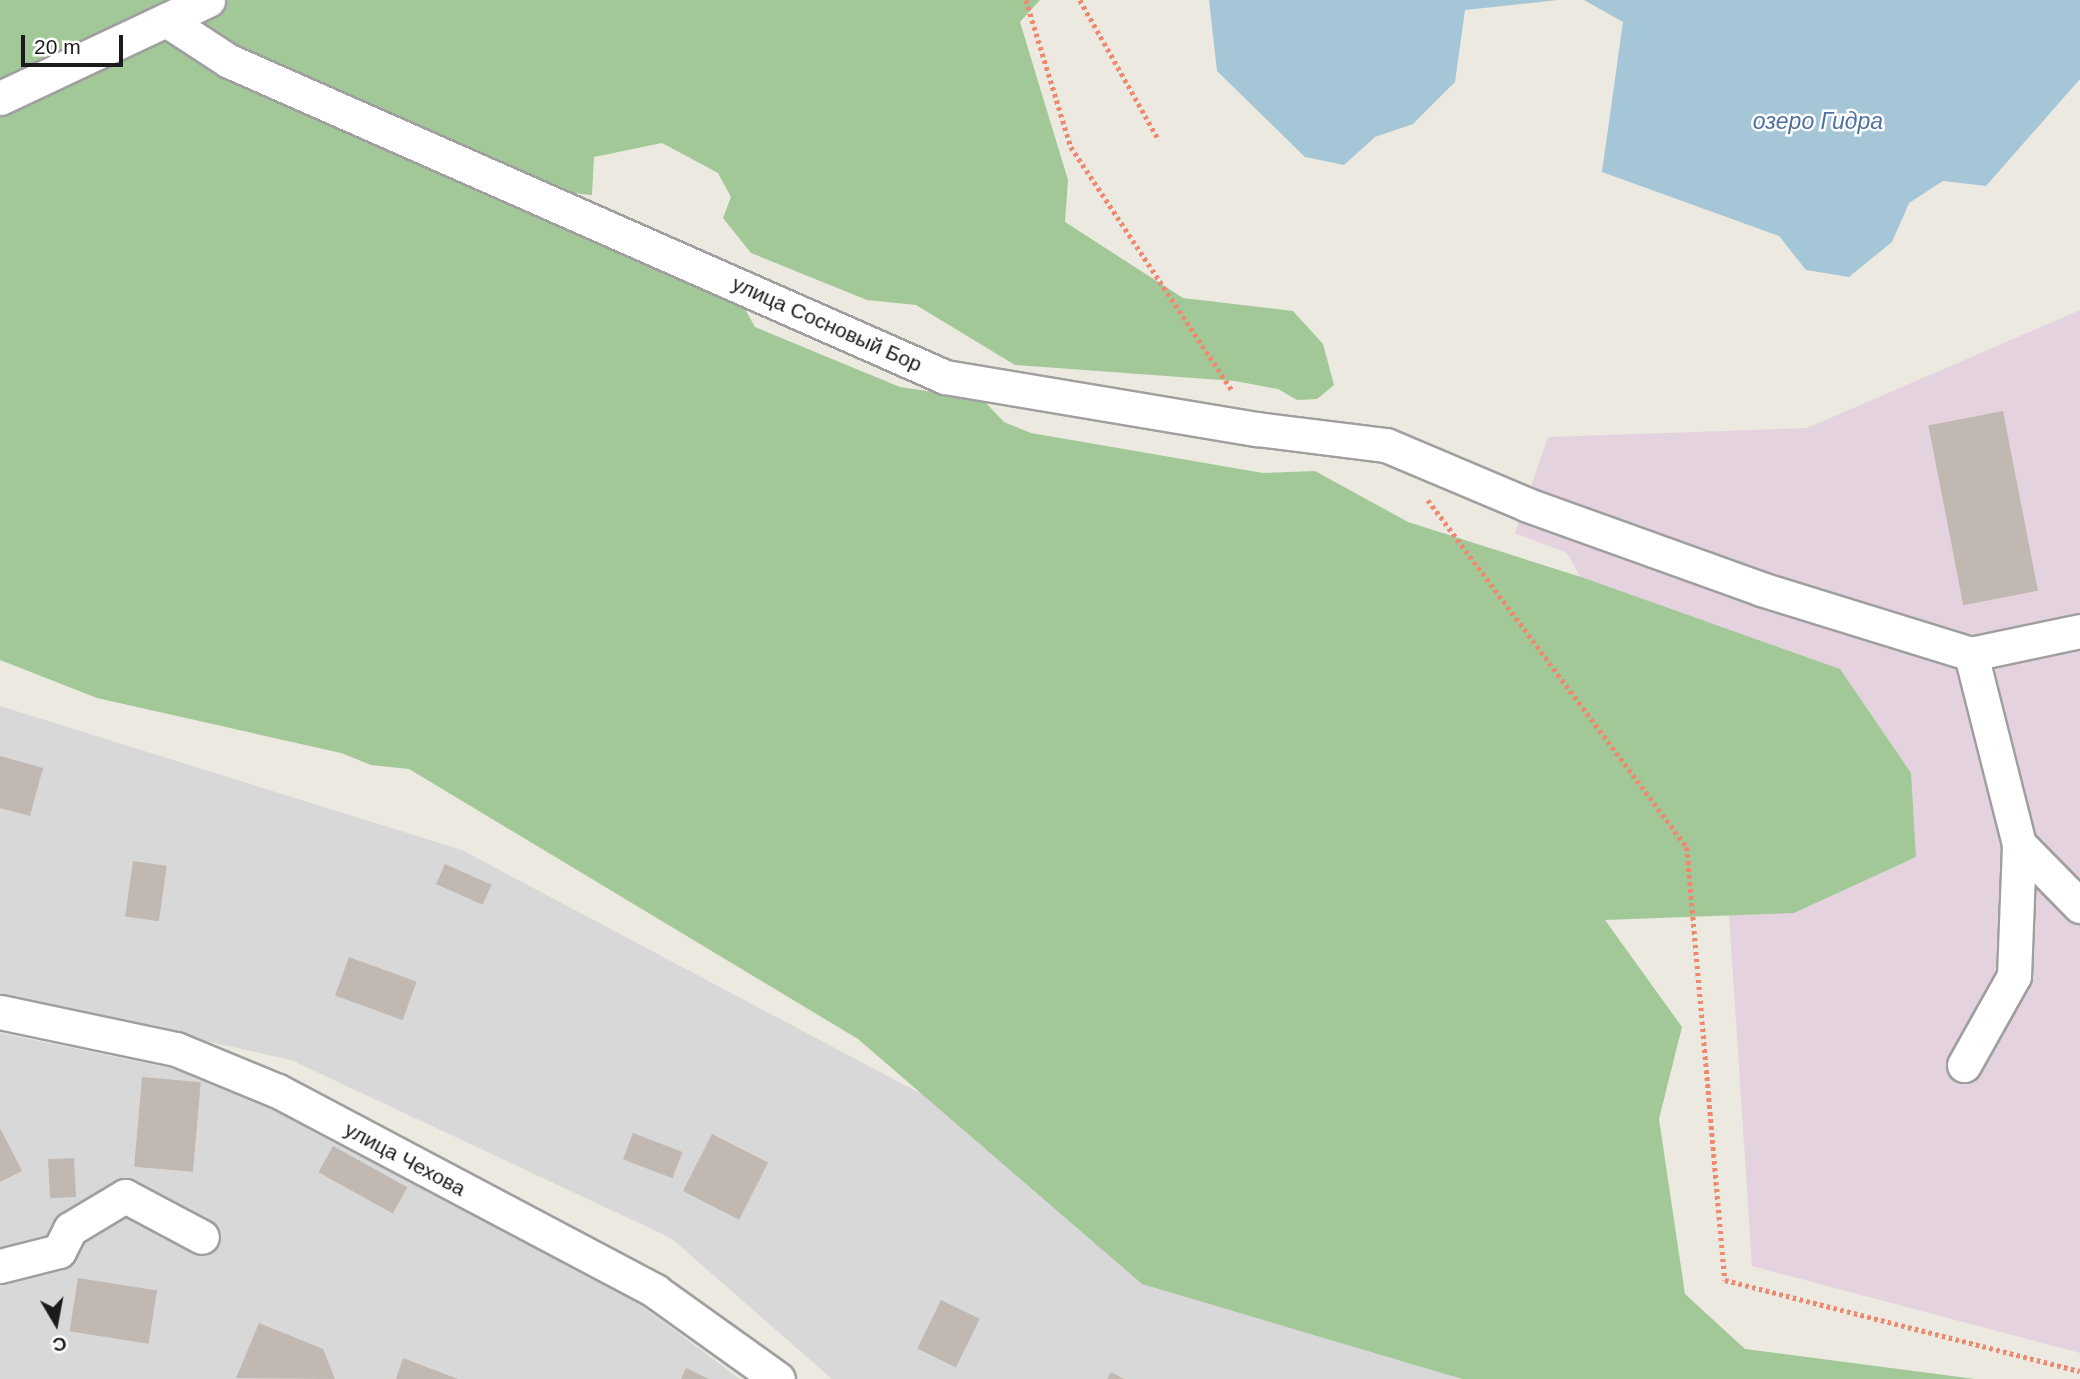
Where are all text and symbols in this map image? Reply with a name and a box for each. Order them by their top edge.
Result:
scale bar [24,21,126,65]
text: 20 m [34,35,81,58]
water label: озеро Гидра [1753,107,1883,135]
street label: улица Сосновый Бор [728,271,926,377]
street label: улица Чехова [340,1117,470,1201]
north arrow [21,1288,91,1358]
text: С [51,1333,68,1356]

